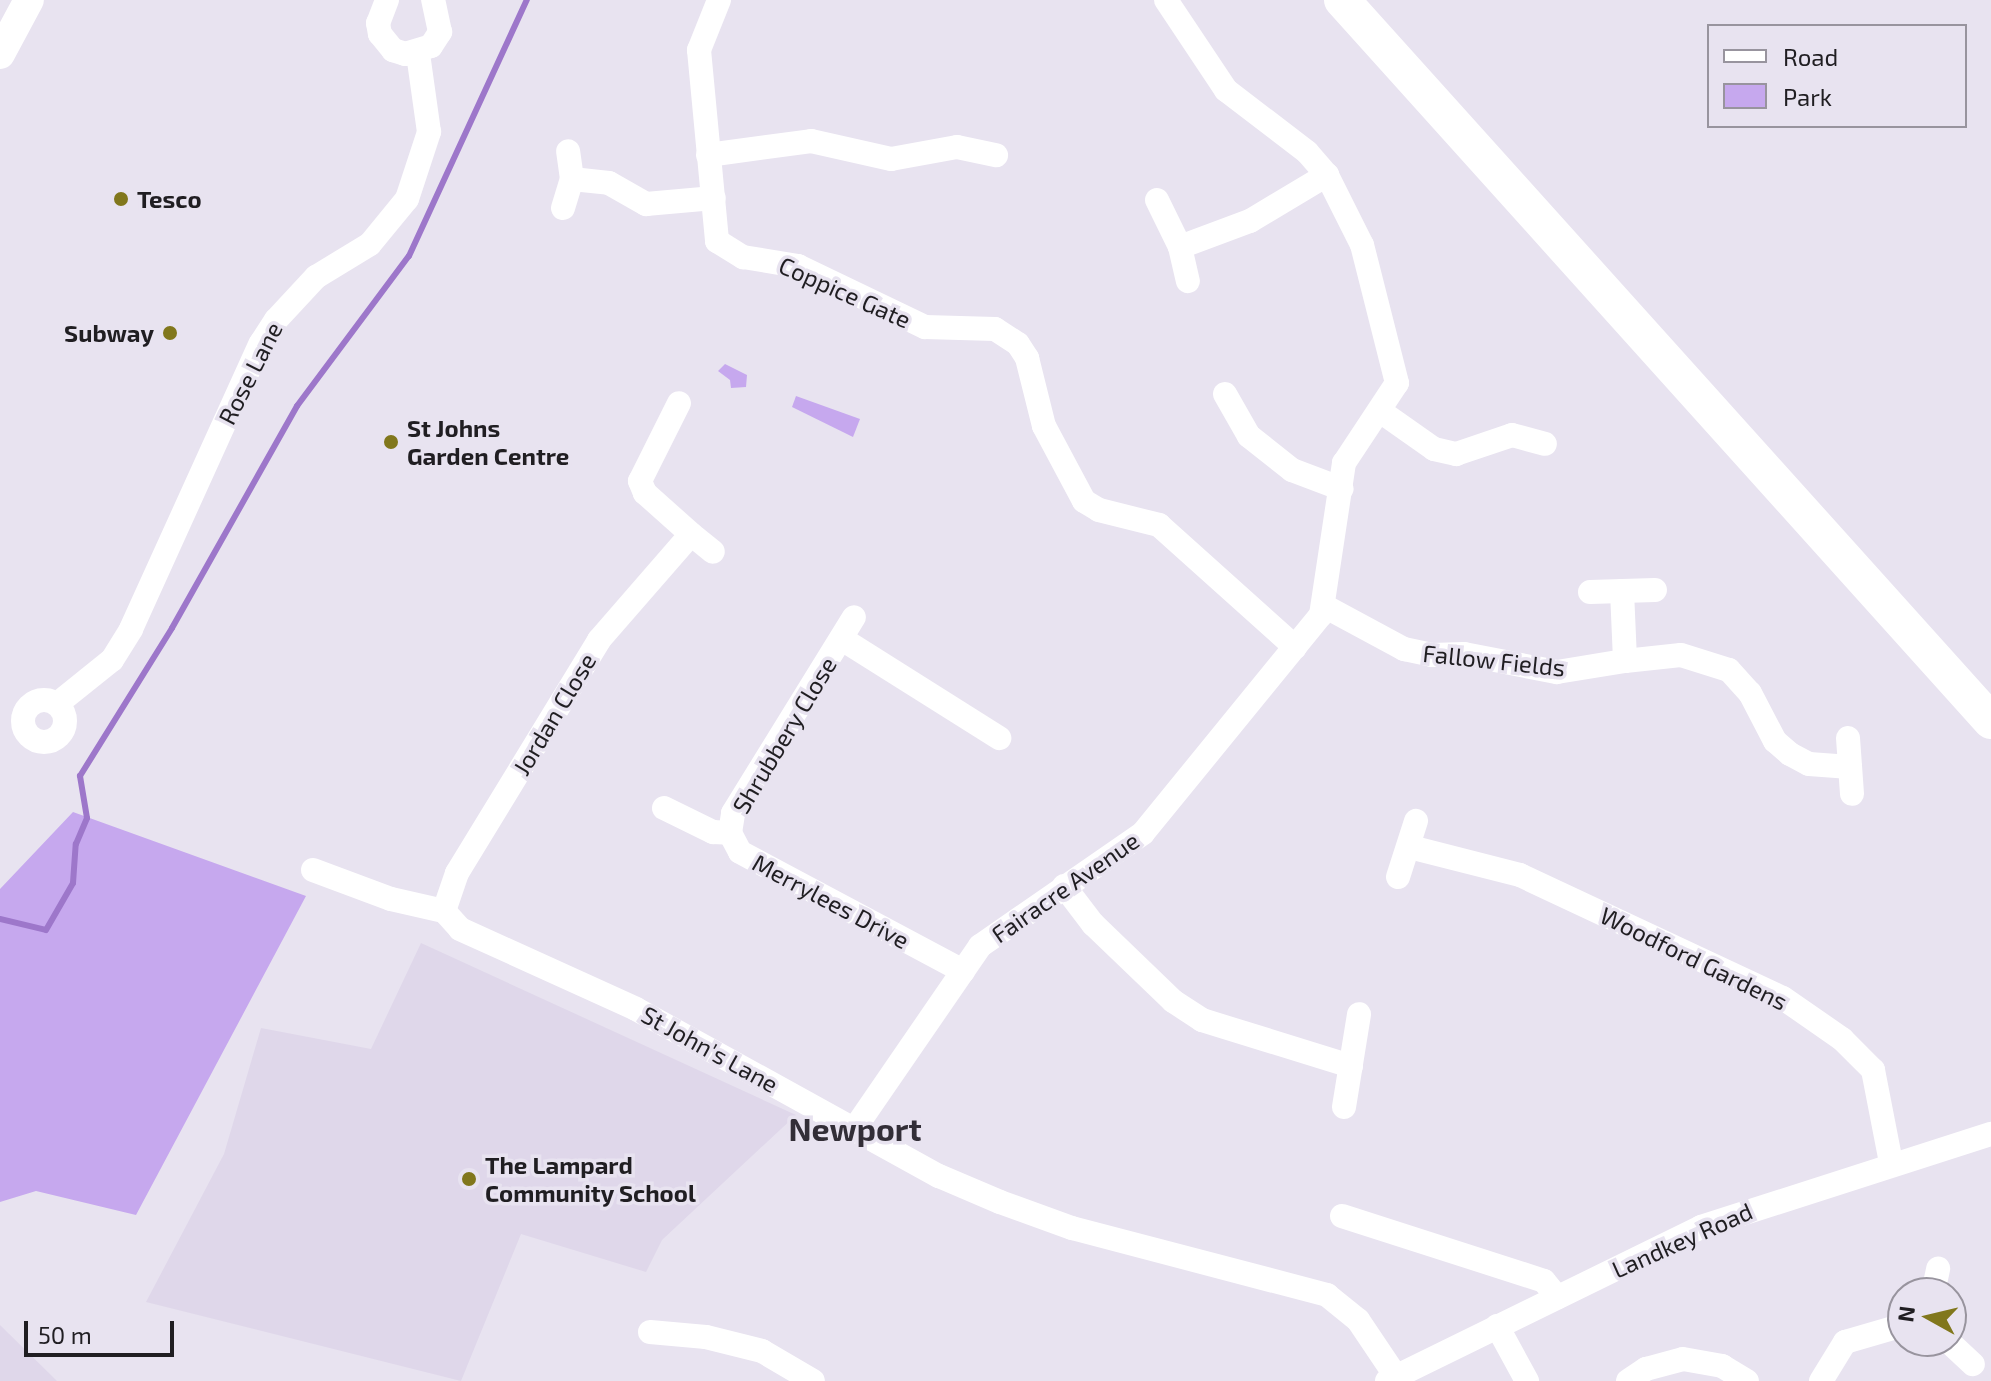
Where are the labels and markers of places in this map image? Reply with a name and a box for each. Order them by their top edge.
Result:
place label: Tesco [137,185,202,213]
marker: Tesco [112,190,130,208]
place label: Subway [64,319,154,347]
marker: Subway [161,324,179,342]
place label: St Johns Garden Centre [407,414,569,470]
marker: St Johns Garden Centre [382,433,400,451]
place label: The Lampard Community School [485,1151,696,1207]
marker: The Lampard Community School [460,1170,478,1188]

